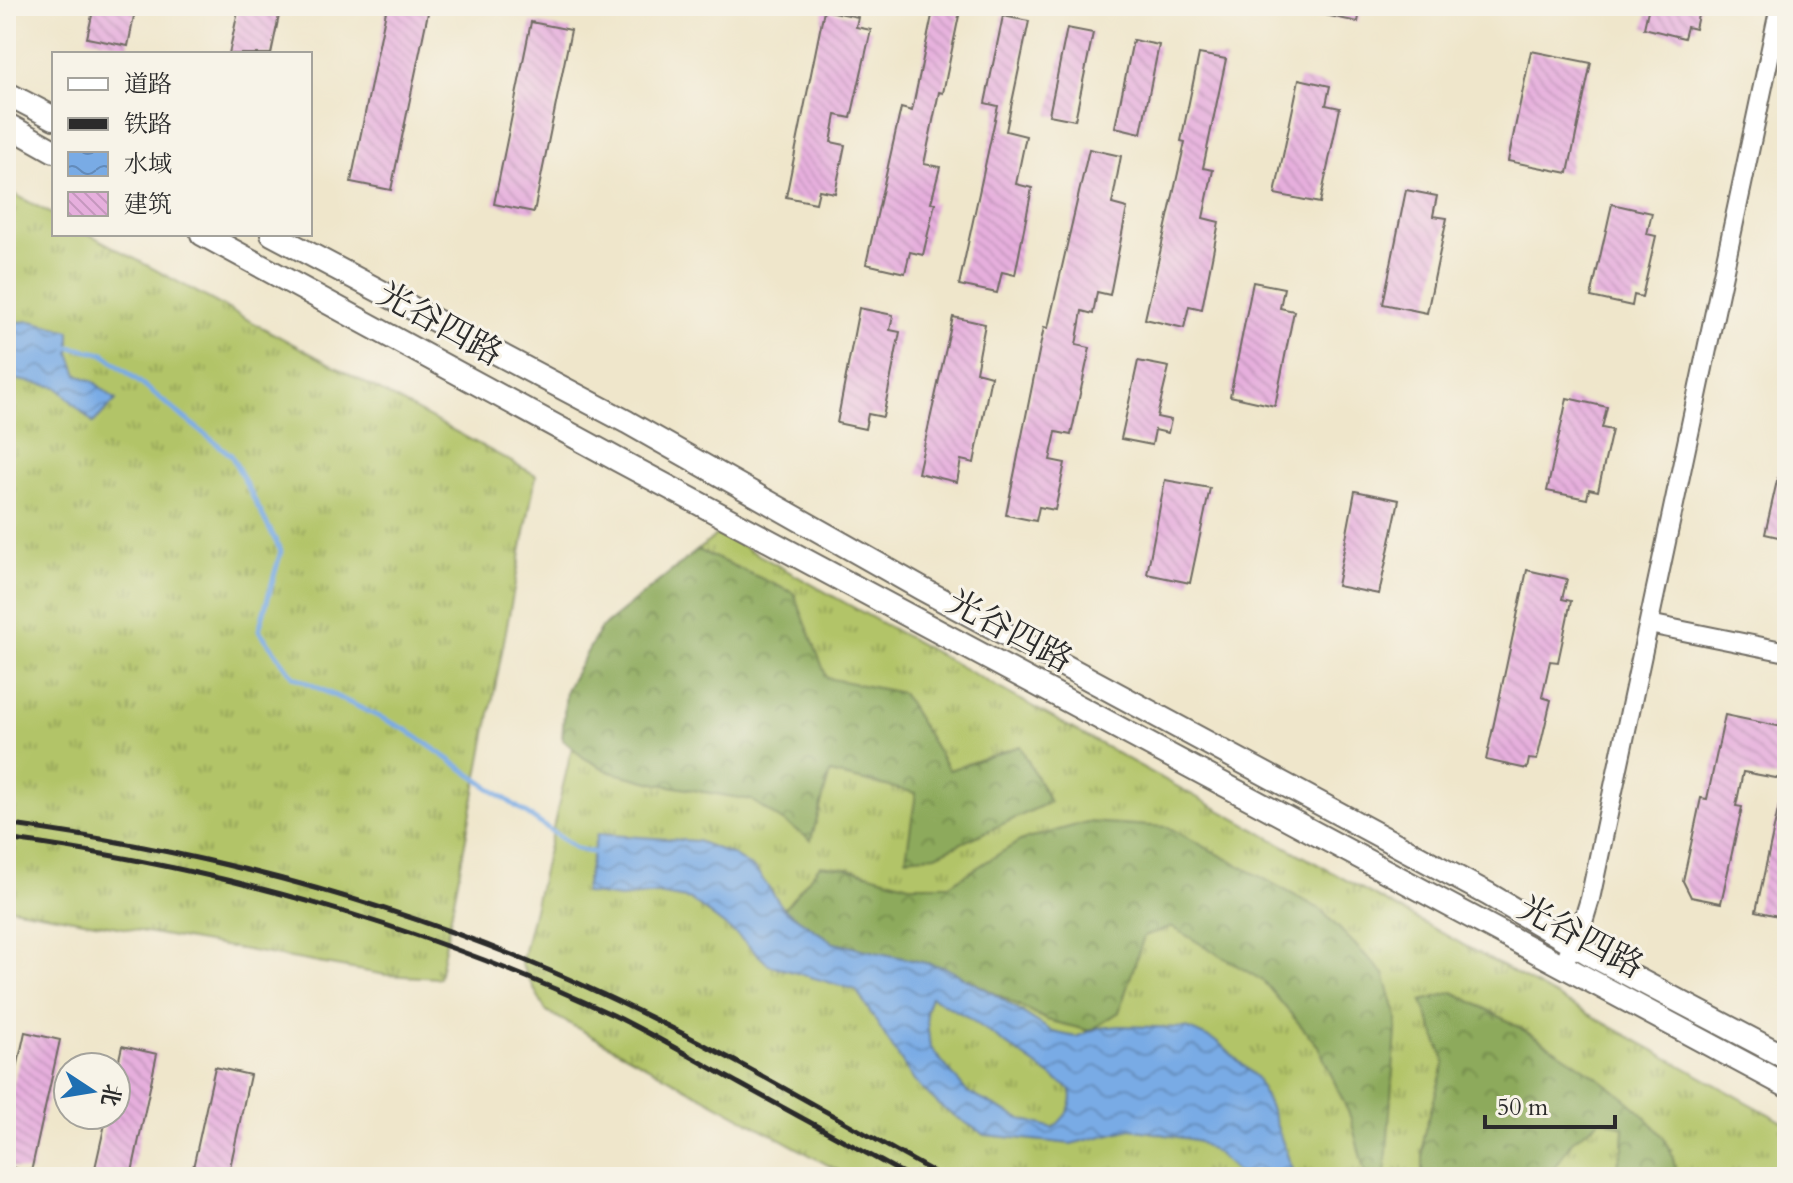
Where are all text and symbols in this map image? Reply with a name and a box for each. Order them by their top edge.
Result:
legend [52,52,312,236]
text: 道路 [124,68,172,101]
text: 铁路 [124,108,172,141]
text: 水域 [124,148,172,181]
text: 建筑 [124,188,172,221]
street label: 光谷四路 [369,271,511,377]
street label: 光谷四路 [939,579,1081,683]
street label: 光谷四路 [1510,885,1652,989]
north arrow [52,1051,132,1131]
scale bar [1485,1079,1615,1129]
text: 北 [94,1081,128,1109]
text: 50 m [1497,1091,1549,1124]

